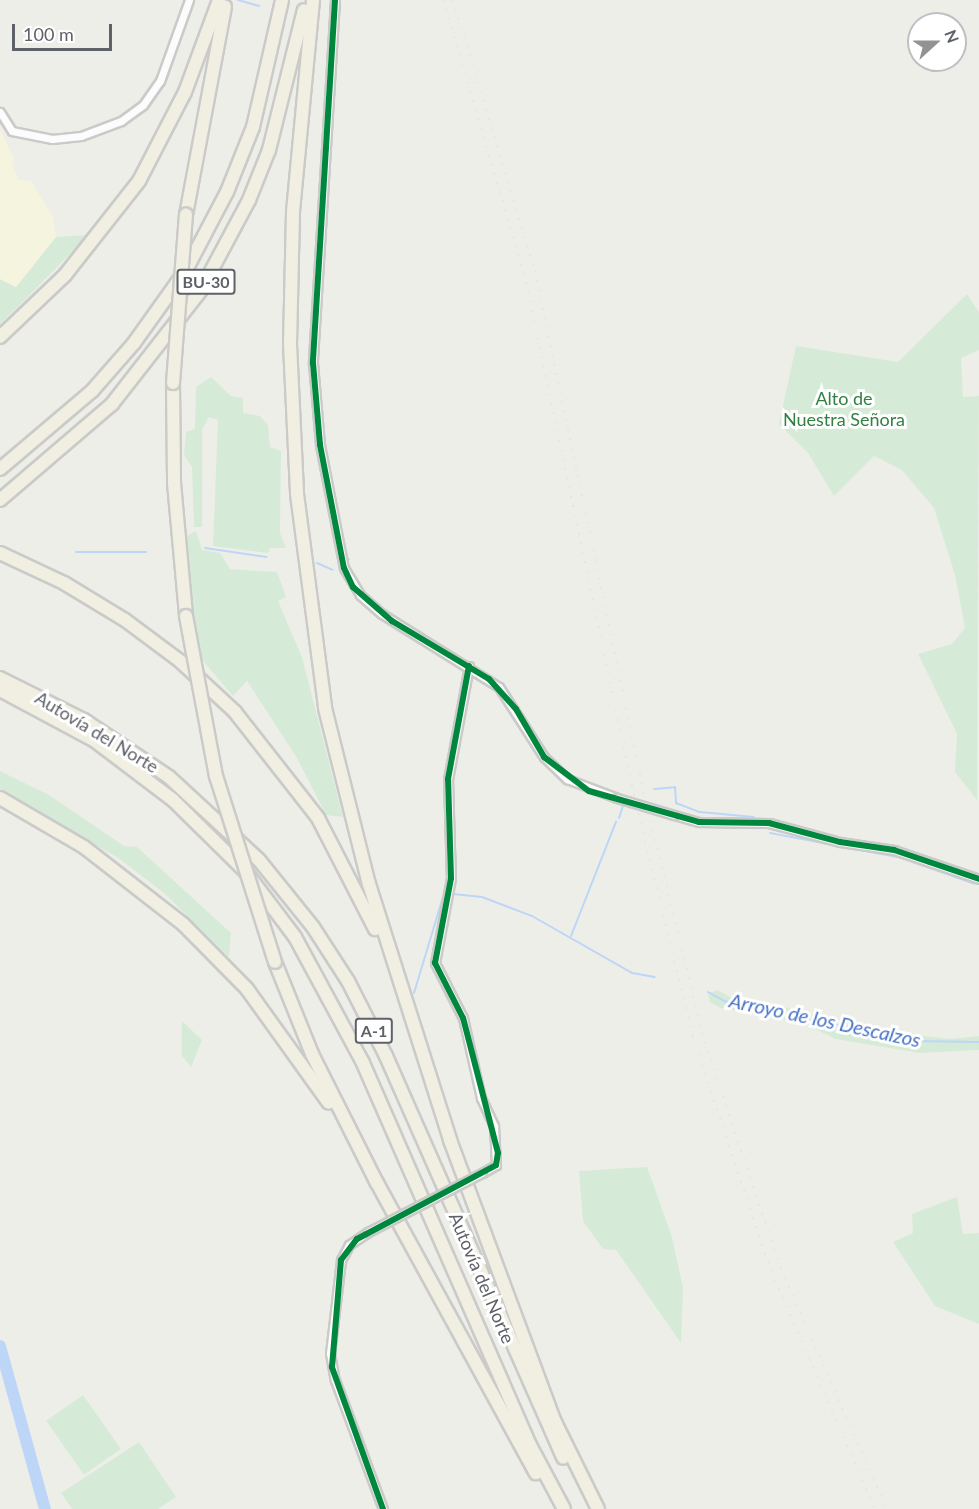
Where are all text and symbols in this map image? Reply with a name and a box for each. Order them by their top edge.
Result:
scale bar [15,12,116,50]
north arrow [907,12,967,72]
text: 100 m [23,23,74,45]
text: N [941,27,963,45]
road number: BU-30 [176,269,236,295]
park label: Alto de Nuestra Señora [783,388,905,430]
street label: Autovía del Norte [31,687,163,777]
water label: Arroyo de los Descalzos [727,988,923,1052]
road number: A-1 [354,1018,394,1044]
street label: Autovía del Norte [445,1209,519,1347]

